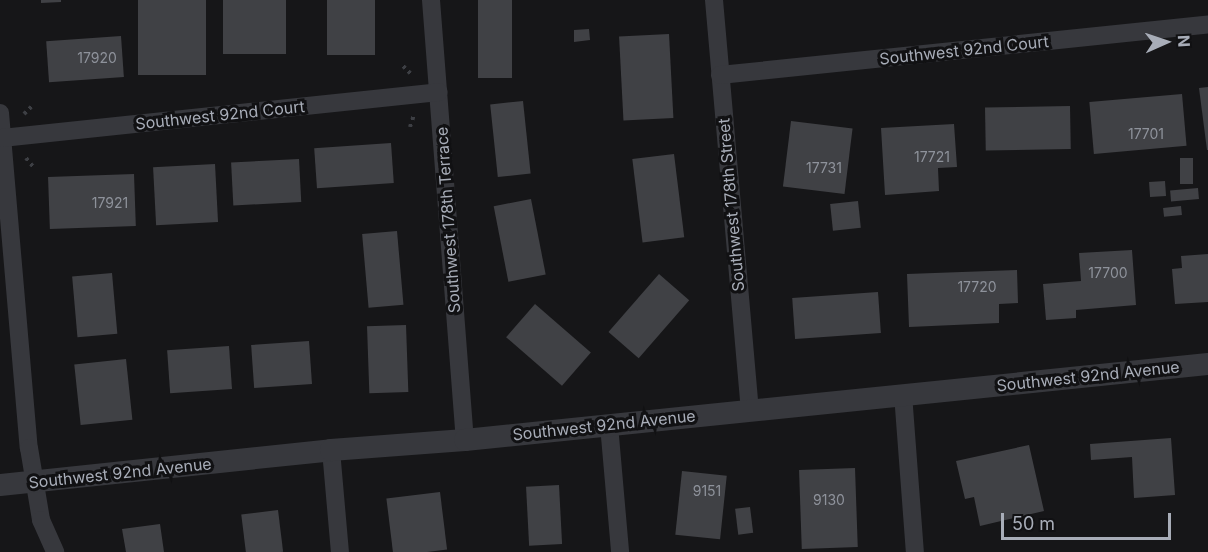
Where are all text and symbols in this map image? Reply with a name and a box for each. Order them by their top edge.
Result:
north arrow [1136,12,1196,72]
street label: Southwest 92nd Court [878,32,1050,68]
text: N [1174,34,1194,48]
house number: 17920 [77,50,117,66]
street label: Southwest 92nd Court [134,97,306,133]
street label: Southwest 178th Street [714,118,748,292]
street label: Southwest 178th Terrace [432,126,464,314]
house number: 17701 [1128,126,1164,142]
house number: 17721 [914,149,950,165]
house number: 17731 [806,160,842,176]
house number: 17921 [92,195,128,211]
house number: 17700 [1088,265,1128,281]
house number: 17720 [957,279,997,295]
street label: Southwest 92nd Avenue [996,357,1180,395]
street label: Southwest 92nd Avenue [512,406,696,444]
street label: Southwest 92nd Avenue [28,454,212,492]
house number: 9151 [693,483,721,499]
house number: 9130 [813,492,845,508]
scale bar [1004,501,1174,539]
text: 50 m [1012,513,1055,534]

